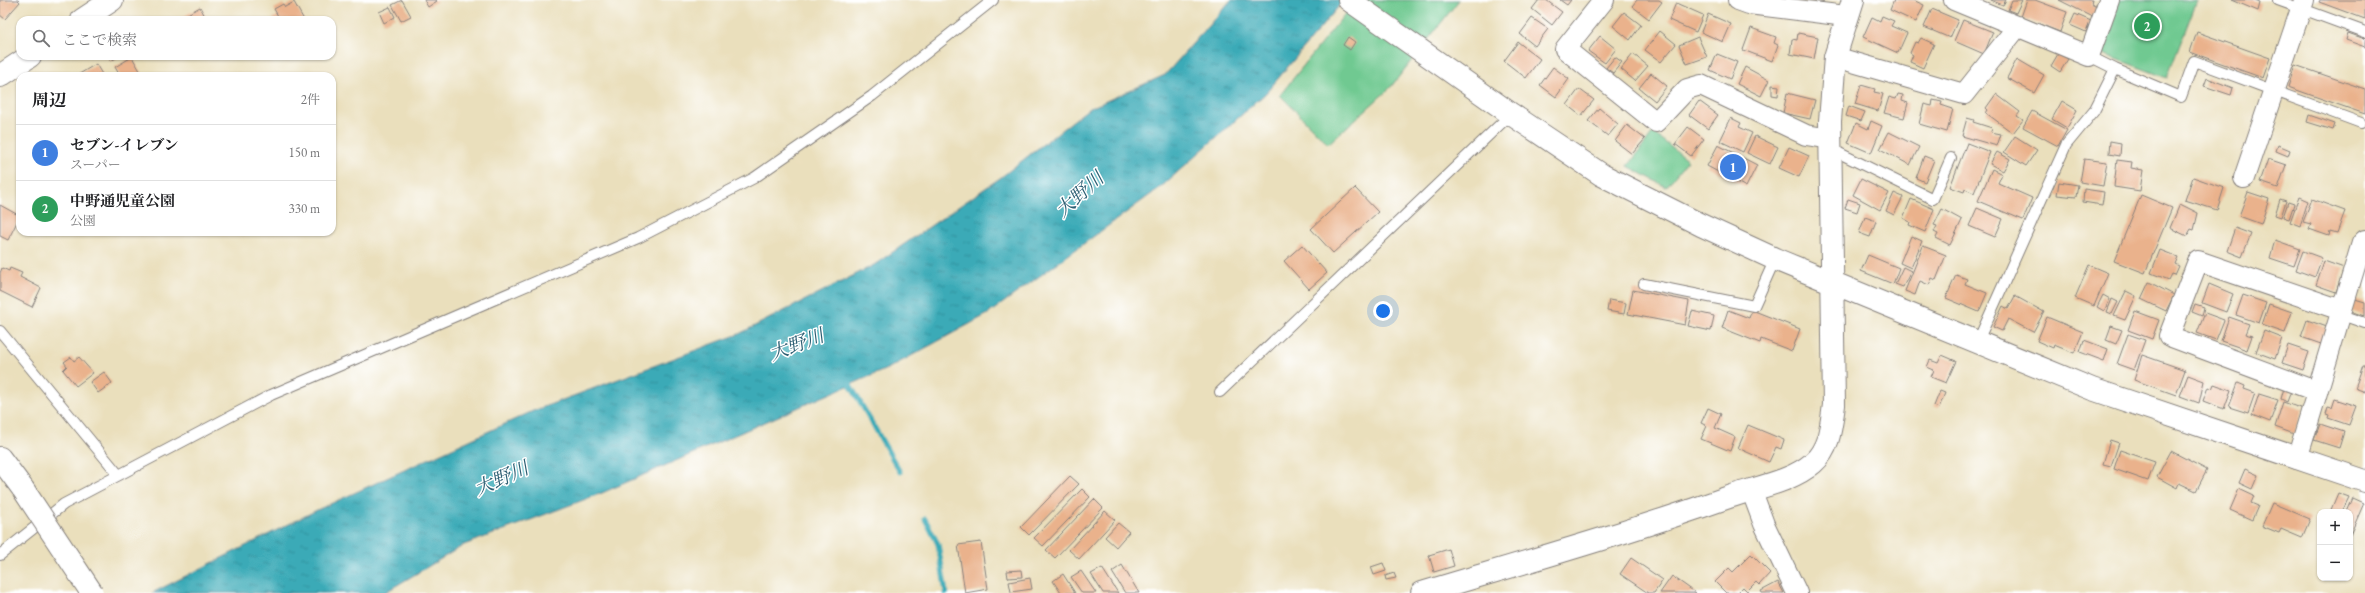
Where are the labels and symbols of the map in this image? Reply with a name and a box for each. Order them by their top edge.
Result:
pin: 2 [2134,11,2160,41]
pin: 1 [1720,152,1746,182]
water label: 大野川 [1050,165,1110,223]
your location [1373,301,1393,321]
water label: 大野川 [765,322,829,366]
water label: 大野川 [470,455,534,501]

